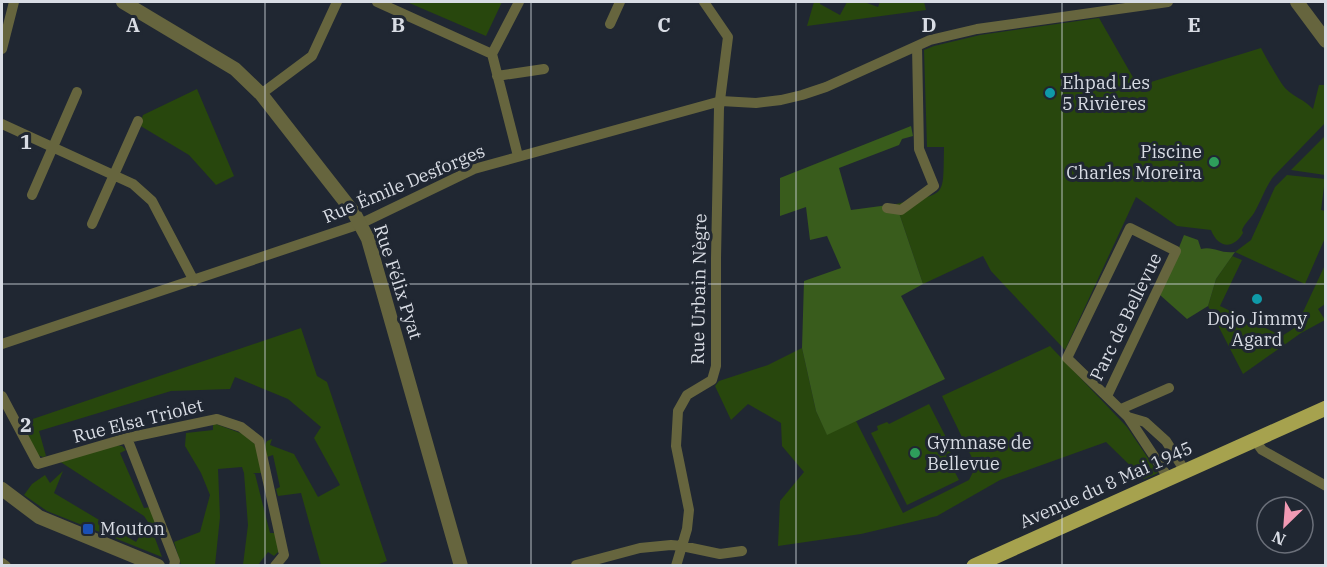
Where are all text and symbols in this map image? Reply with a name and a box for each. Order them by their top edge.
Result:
text: A [126,11,140,38]
text: B [391,11,405,38]
text: C [657,11,671,38]
text: D [921,11,937,38]
text: E [1187,11,1201,38]
place label: Ehpad Les 5 Rivières [1062,71,1150,115]
marker: Ehpad Les 5 Rivières [1043,86,1057,100]
text: 1 [20,128,32,155]
street label: Rue Émile Desforges [319,139,488,228]
place label: Piscine Charles Moreira [1066,140,1202,184]
marker: Piscine Charles Moreira [1207,155,1221,169]
street label: Rue Urbain Nègre [686,213,711,365]
street label: Rue Félix Pyat [369,222,428,342]
street label: Parc de Bellevue [1085,249,1166,385]
marker: Dojo Jimmy Agard [1250,292,1264,306]
place label: Dojo Jimmy Agard [1207,307,1307,351]
street label: Rue Elsa Triolet [70,393,205,448]
text: 2 [20,411,32,438]
place label: Gymnase de Bellevue [927,431,1031,475]
street label: Avenue du 8 Mai 1945 [1016,436,1196,533]
marker: Gymnase de Bellevue [908,446,922,460]
north arrow [1255,495,1315,555]
place label: Mouton [100,517,165,540]
marker: Mouton [81,522,95,536]
text: N [1269,527,1289,550]

